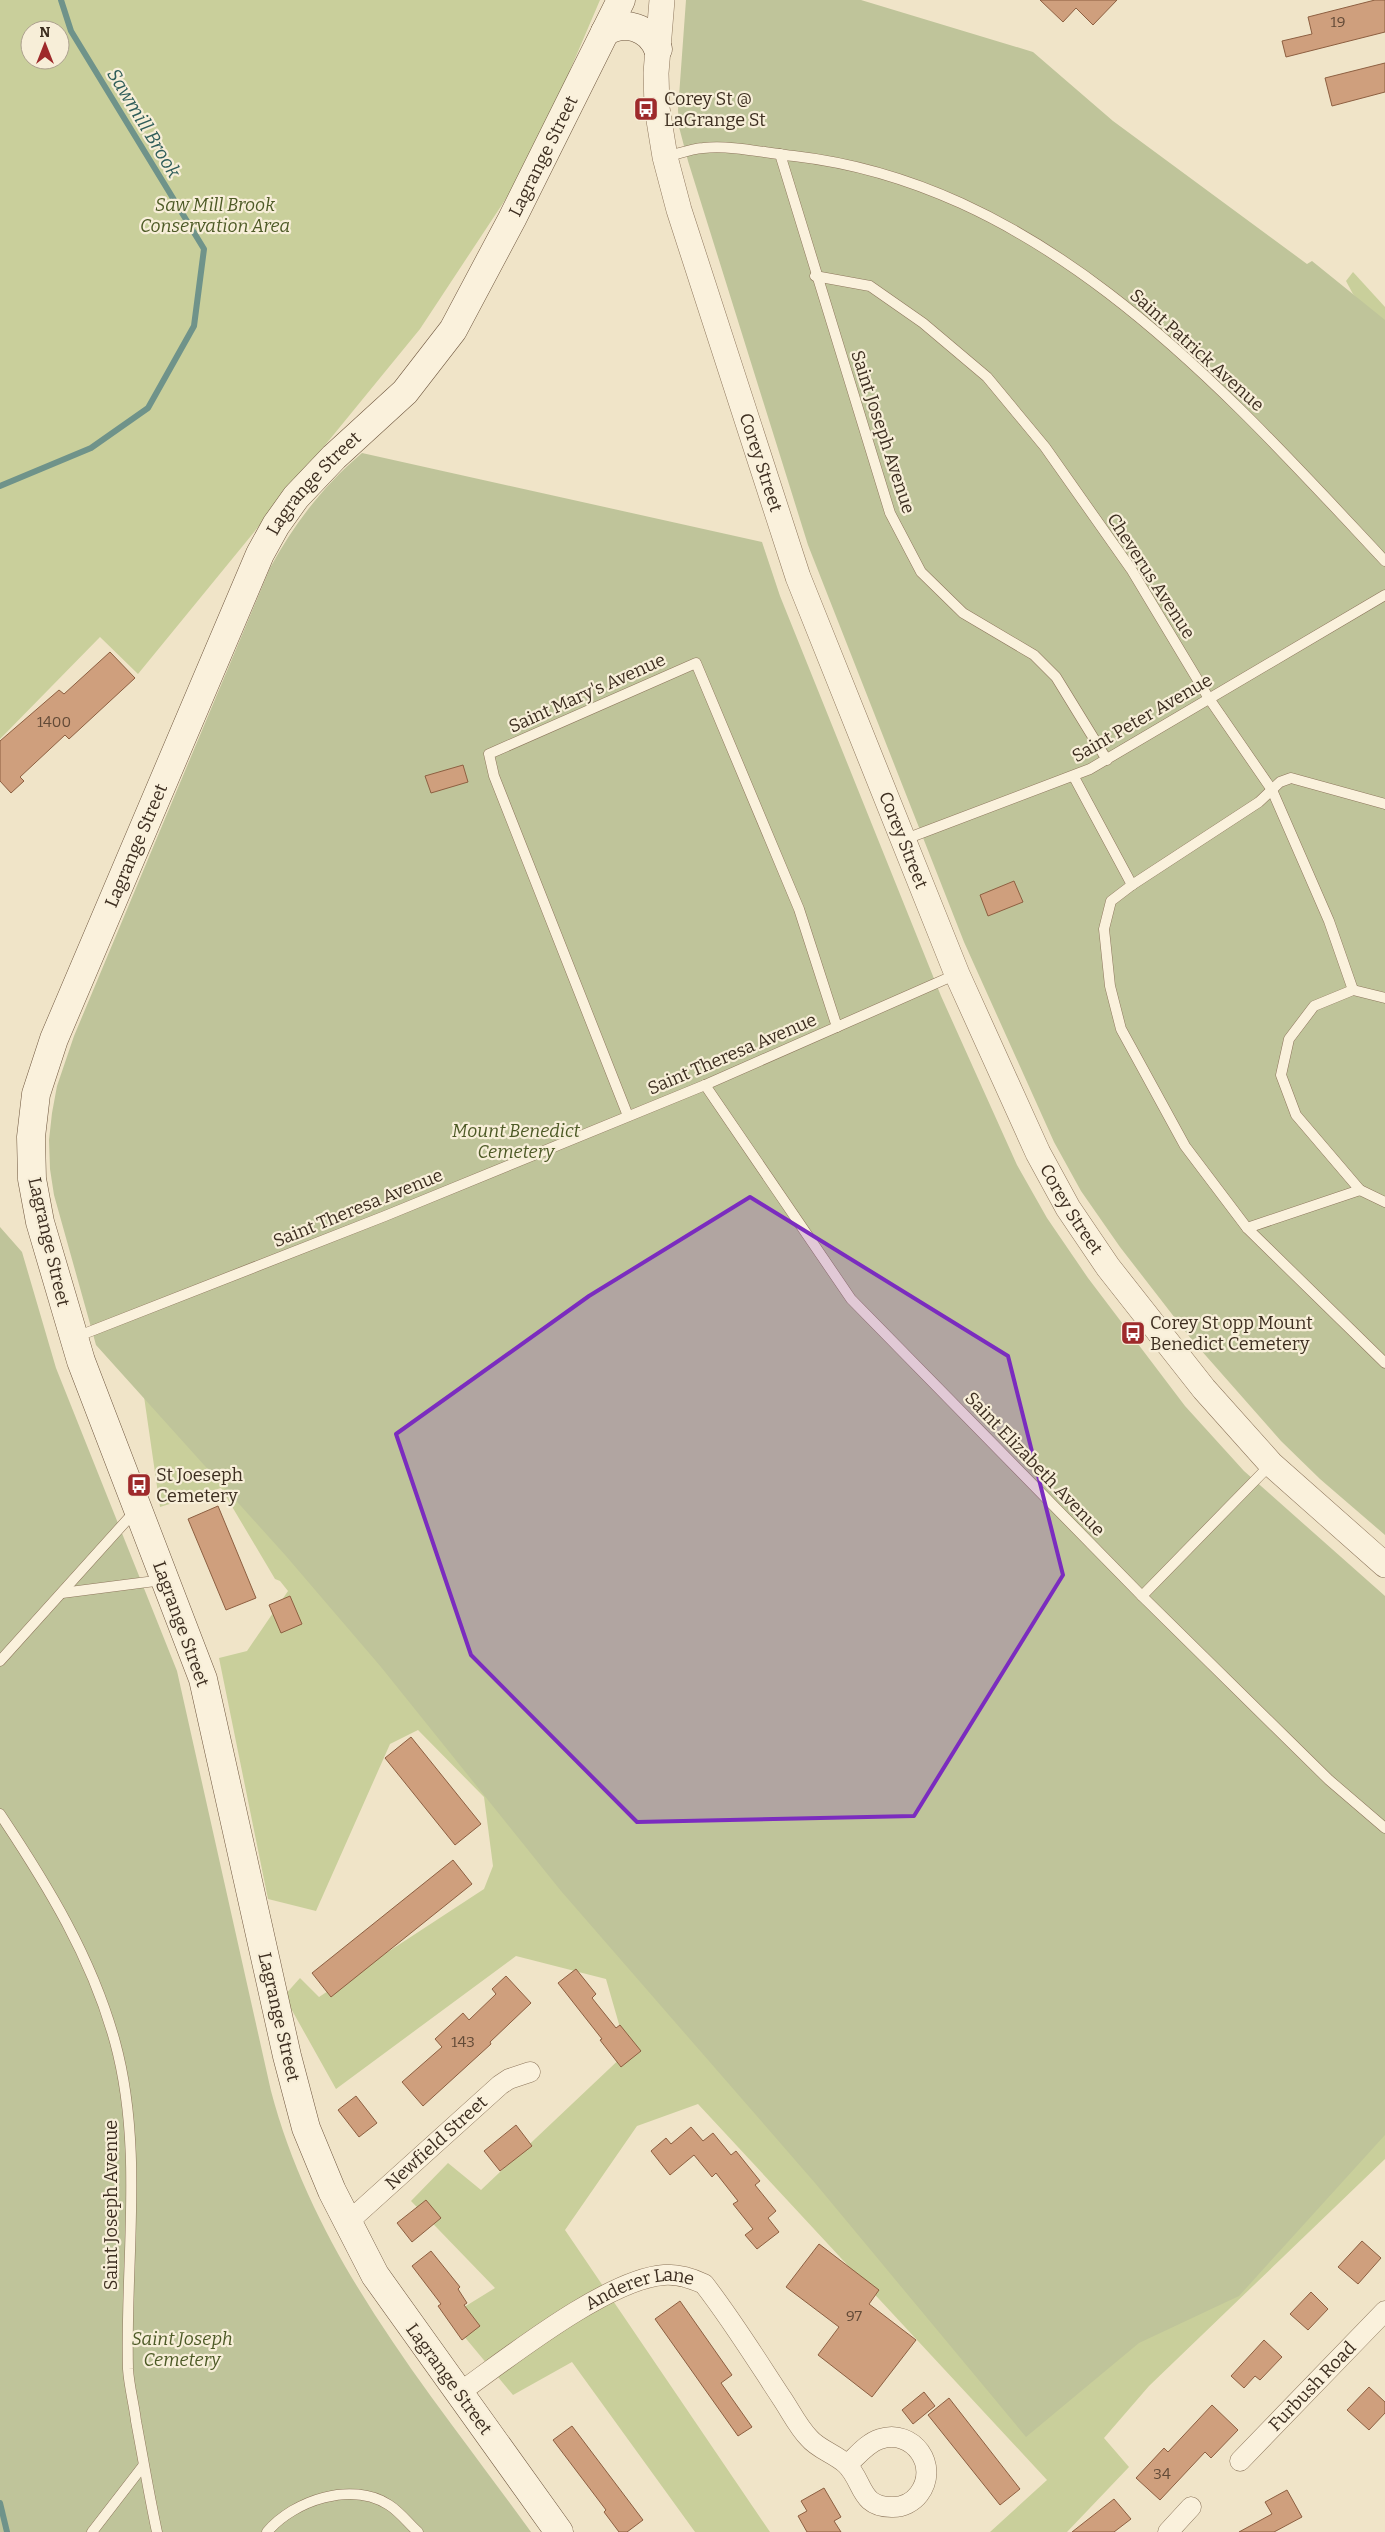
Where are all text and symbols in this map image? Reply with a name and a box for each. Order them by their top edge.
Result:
house number: 19 [1331,13,1345,31]
north arrow [20,20,70,70]
text: N [40,24,51,41]
water label: Sawmill Brook [102,64,186,182]
place label: Corey St @ LaGrange St [664,88,766,131]
street label: Lagrange Street [504,92,583,220]
bus stop icon: Corey St @ LaGrange St [633,96,659,122]
park label: Saw Mill Brook Conservation Area [140,194,290,237]
street label: Saint Patrick Avenue [1125,284,1269,416]
street label: Saint Joseph Avenue [846,348,920,516]
street label: Corey Street [735,410,787,515]
street label: Lagrange Street [262,426,366,539]
street label: Cheverus Avenue [1102,509,1200,643]
street label: Saint Mary's Avenue [505,649,669,737]
street label: Saint Peter Avenue [1068,669,1216,767]
house number: 1400 [37,713,71,731]
street label: Lagrange Street [100,780,172,911]
street label: Corey Street [874,788,933,892]
street label: Saint Theresa Avenue [644,1008,820,1100]
park label: Mount Benedict Cemetery [452,1120,581,1163]
street label: Corey Street [1035,1160,1108,1259]
street label: Saint Theresa Avenue [270,1164,446,1252]
street label: Lagrange Street [23,1175,75,1309]
place label: Corey St opp Mount Benedict Cemetery [1150,1312,1313,1355]
bus stop icon: Corey St opp Mount Benedict Cemetery [1120,1320,1146,1346]
street label: Saint Elizabeth Avenue [960,1387,1110,1541]
place label: St Joeseph Cemetery [156,1464,243,1507]
bus stop icon: St Joeseph Cemetery [126,1472,152,1498]
street label: Lagrange Street [148,1558,214,1690]
street label: Lagrange Street [253,1950,305,2084]
house number: 143 [451,2033,475,2051]
street label: Newfield Street [381,2091,492,2194]
street label: Saint Joseph Avenue [100,2120,122,2290]
street label: Anderer Lane [581,2264,697,2315]
house number: 97 [846,2307,863,2325]
street label: Lagrange Street [401,2319,497,2439]
park label: Saint Joseph Cemetery [131,2328,233,2371]
street label: Furbush Road [1264,2337,1361,2436]
house number: 34 [1153,2465,1171,2483]

